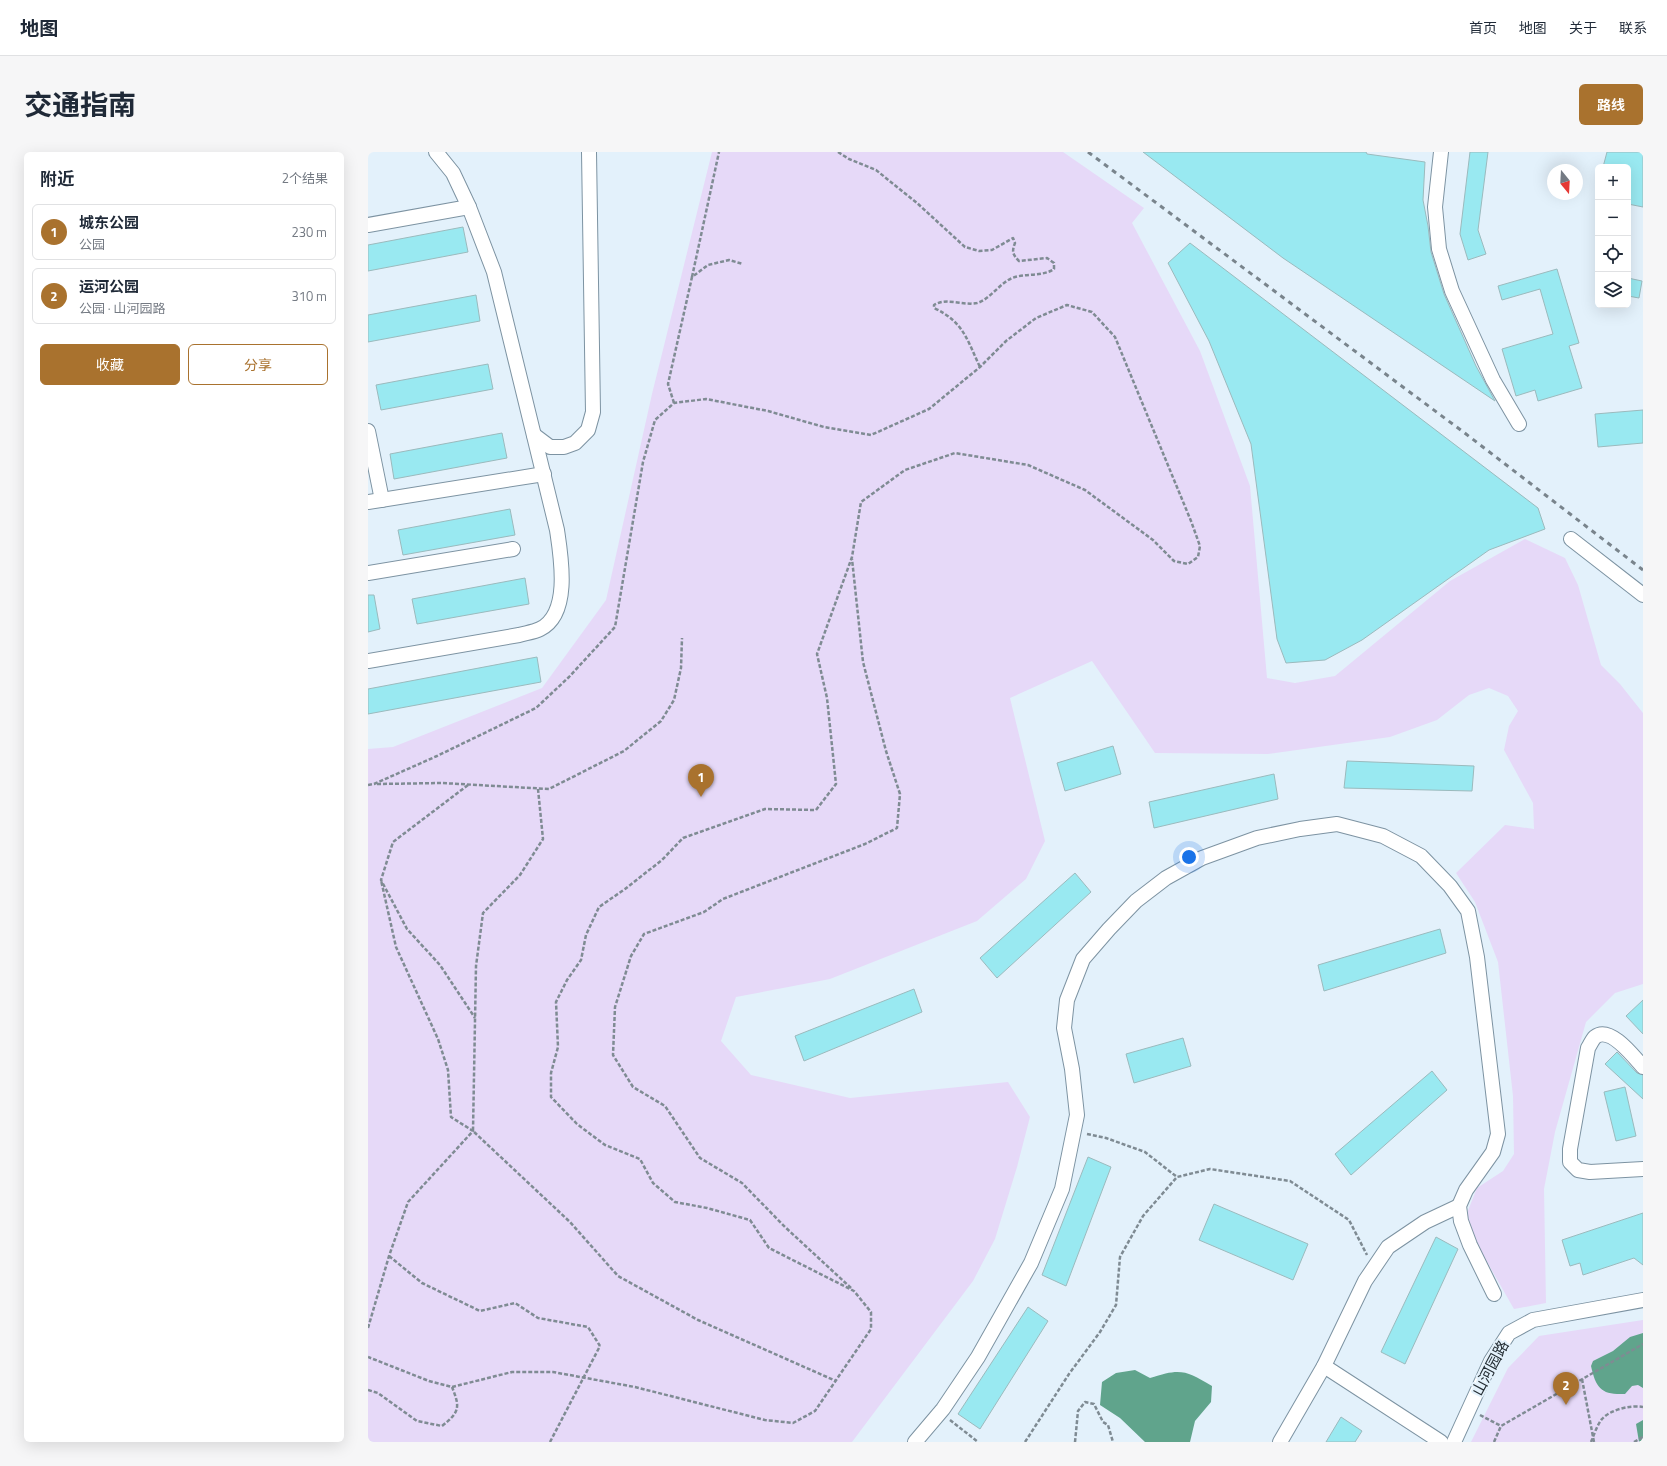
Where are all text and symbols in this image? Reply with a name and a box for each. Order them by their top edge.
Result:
text: 地图 [20,13,58,42]
text: 首页 [1469,17,1497,38]
text: 地图 [1519,17,1547,38]
text: 关于 [1569,17,1597,38]
text: 联系 [1619,17,1647,38]
text: 交通指南 [24,83,136,126]
button: 路线 [1579,84,1643,125]
north arrow [1547,164,1583,200]
map controls [1595,164,1631,308]
button: + [1595,164,1631,200]
text: 附近 [40,166,74,192]
text: 2个结果 [282,168,328,188]
button: − [1595,200,1631,236]
text: 城东公园 [79,211,139,234]
text: 1 [50,222,58,242]
text: 230 m [291,222,327,242]
text: 公园 [79,234,105,254]
button: locate [1595,236,1631,272]
button: layers [1595,272,1631,308]
text: 运河公园 [79,275,139,298]
text: 2 [50,286,58,306]
text: 310 m [291,286,327,306]
text: 公园 · 山河园路 [79,298,166,318]
button: 收藏 [40,344,180,385]
button: 分享 [188,344,328,385]
pin: 1 [688,764,714,797]
your location [1179,847,1199,867]
street label: 山河园路 [1466,1336,1514,1400]
pin: 2 [1553,1372,1579,1405]

